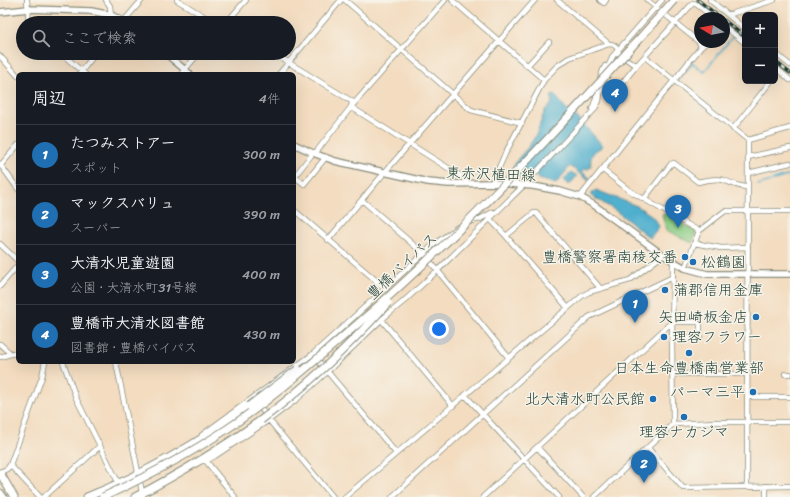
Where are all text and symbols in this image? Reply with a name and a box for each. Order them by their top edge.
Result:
north arrow [694,12,730,48]
map controls [742,12,778,84]
button: + [742,12,778,48]
search box [16,16,296,60]
text: ここで検索 [62,25,137,51]
icon: search [30,27,52,49]
button: − [742,48,778,84]
pin: 4 [602,79,628,112]
text: 周辺 [32,83,66,113]
text: 4件 [259,87,280,110]
text: たつみストアー [70,130,176,156]
text: 1 [42,143,48,166]
text: 300 m [243,143,280,166]
text: スポット [70,156,122,179]
street label: 東赤沢植田線 [446,159,536,189]
text: マックスバリュ [70,190,175,216]
pin: 3 [665,195,691,228]
text: 2 [41,203,49,226]
text: 390 m [243,203,280,226]
text: スーパー [70,216,121,239]
street label: 豊橋バイパス [360,226,444,306]
place label: 豊橋警察署南稜交番 [542,244,677,270]
place label: 松鶴園 [701,249,746,275]
text: 大清水児童遊園 [70,250,175,276]
marker: 豊橋警察署南稜交番 [680,252,690,262]
marker: 松鶴園 [688,257,698,267]
text: 3 [41,263,49,286]
text: 400 m [242,263,280,286]
text: 公園 · 大清水町31号線 [70,276,197,299]
place label: 蒲郡信用金庫 [673,277,763,303]
marker: 蒲郡信用金庫 [660,285,670,295]
pin: 1 [622,290,648,323]
place label: 矢田崎板金店 [658,304,748,330]
text: 豊橋市大清水図書館 [70,310,205,336]
marker: 矢田崎板金店 [751,312,761,322]
your location [429,319,449,339]
text: 4 [41,323,49,346]
text: 430 m [243,323,280,346]
place label: 理容フラワー [672,324,762,350]
marker: 理容フラワー [659,332,669,342]
text: 図書館 · 豊橋バイパス [70,336,197,359]
marker: 日本生命豊橋南営業部 [684,348,694,358]
place label: 日本生命豊橋南営業部 [614,355,764,381]
place label: パーマ三平 [670,379,745,405]
place label: 北大清水町公民館 [525,386,645,412]
marker: パーマ三平 [748,387,758,397]
marker: 北大清水町公民館 [648,394,658,404]
marker: 理容ナカジマ [679,412,689,422]
place label: 理容ナカジマ [639,419,729,445]
pin: 2 [631,450,657,483]

